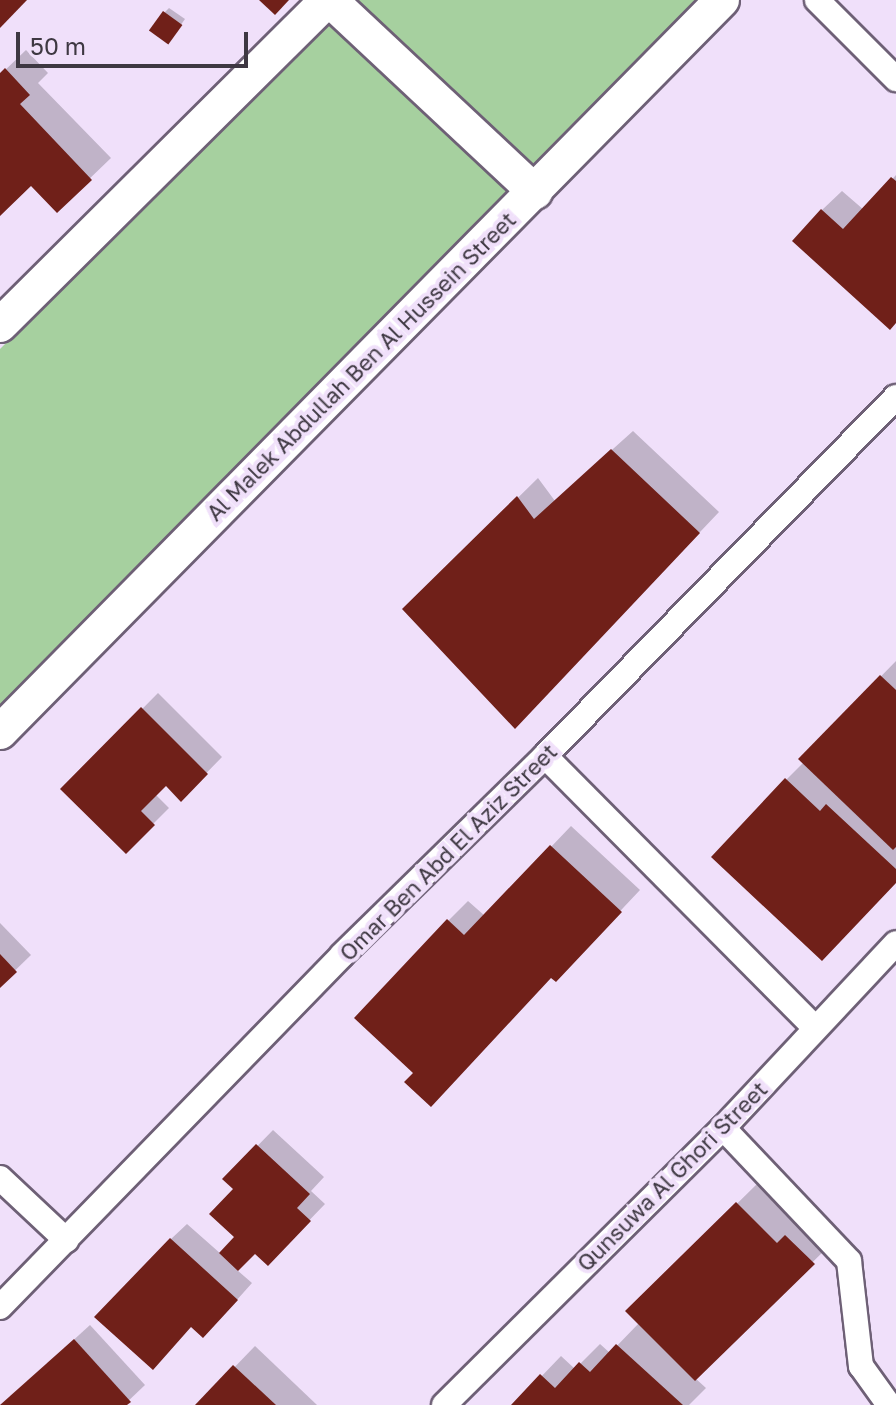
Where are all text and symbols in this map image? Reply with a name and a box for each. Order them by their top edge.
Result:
scale bar [20,16,252,66]
text: 50 m [30,31,86,60]
street label: Al Malek Abdullah Ben Al Hussein Street [201,206,521,526]
street label: Omar Ben Abd El Aziz Street [334,738,562,966]
street label: Qunsuwa Al Ghori Street [572,1076,772,1276]

